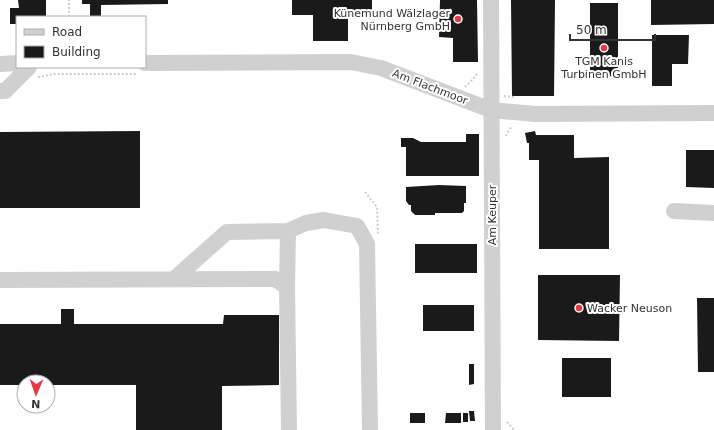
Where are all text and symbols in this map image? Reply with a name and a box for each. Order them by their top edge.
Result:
place label: Künemund Wälzlager Nürnberg GmbH [334,7,450,33]
marker: Künemund Wälzlager Nürnberg GmbH [453,14,463,24]
legend [16,16,146,68]
scale bar [570,16,655,42]
text: 50 m [576,23,607,37]
text: Road [52,25,82,39]
marker: TGM Kanis Turbinen GmbH [599,43,609,53]
text: Building [52,45,101,59]
place label: TGM Kanis Turbinen GmbH [560,55,647,81]
street label: Am Flachmoor [391,67,470,107]
street label: Am Keuper [486,184,499,245]
place label: Wacker Neuson [587,302,672,315]
marker: Wacker Neuson [574,303,584,313]
north arrow [16,374,56,414]
text: N [31,397,41,410]

